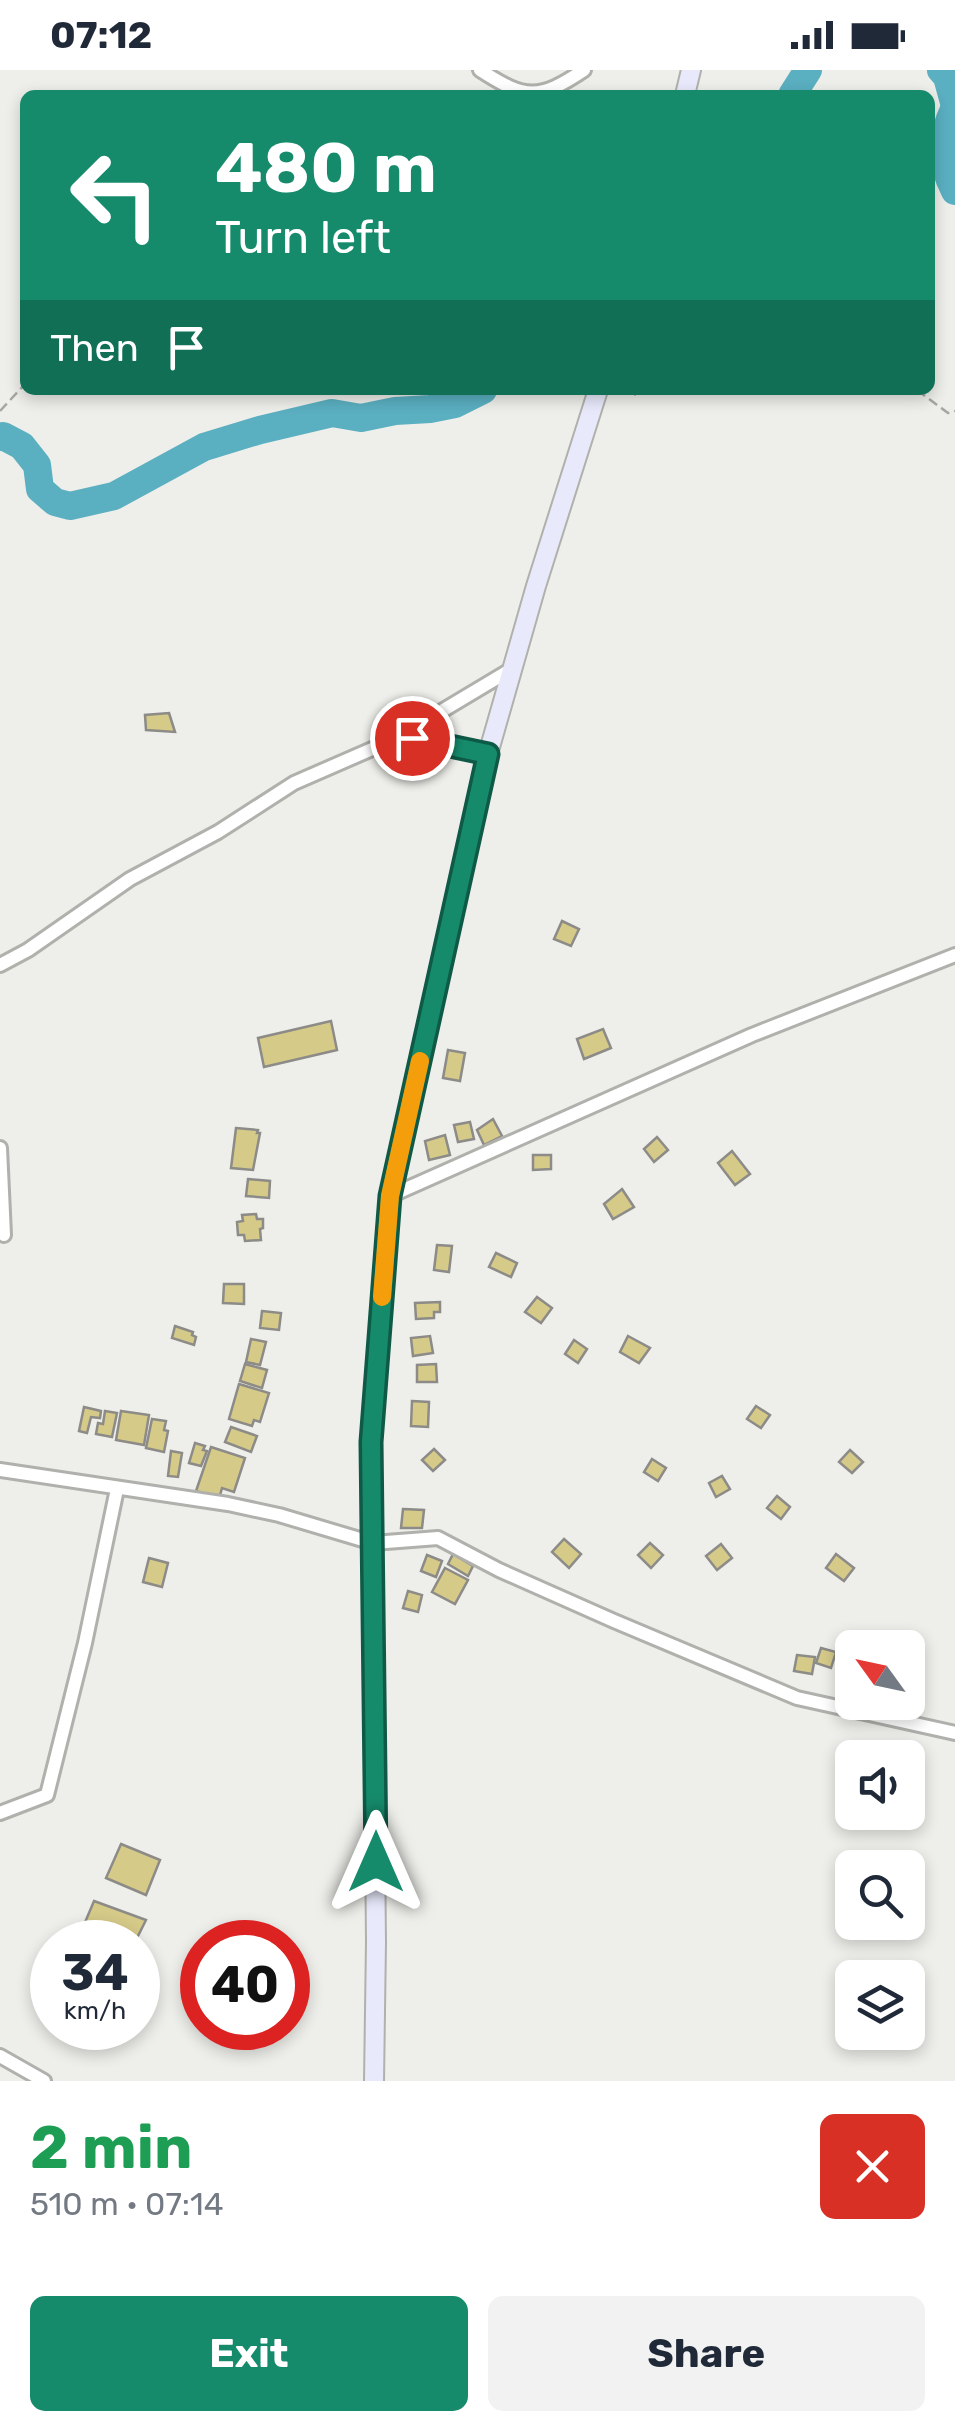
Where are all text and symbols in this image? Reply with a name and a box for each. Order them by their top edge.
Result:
text: 07:12 [50,12,152,58]
text: 480 m [215,127,437,210]
icon: left [50,130,180,260]
text: Turn left [215,211,391,264]
icon: arrive [159,320,214,375]
text: Then [50,325,139,371]
pin [370,696,455,781]
icon: arrive [385,711,440,766]
north arrow [835,1630,925,1720]
map controls [835,1630,925,2050]
button: sound [835,1740,925,1830]
position arrow [324,1810,428,1914]
button: search [835,1850,925,1940]
speed limit sign: 40 [180,1920,310,2050]
text: 34 [61,1943,129,2003]
button: layers [835,1960,925,2050]
text: km/h [64,1996,126,2025]
text: 2 min [30,2112,192,2183]
button: close [820,2114,925,2219]
text: 510 m · 07:14 [30,2185,224,2223]
button: Exit [30,2296,468,2411]
button: Share [488,2296,925,2411]

